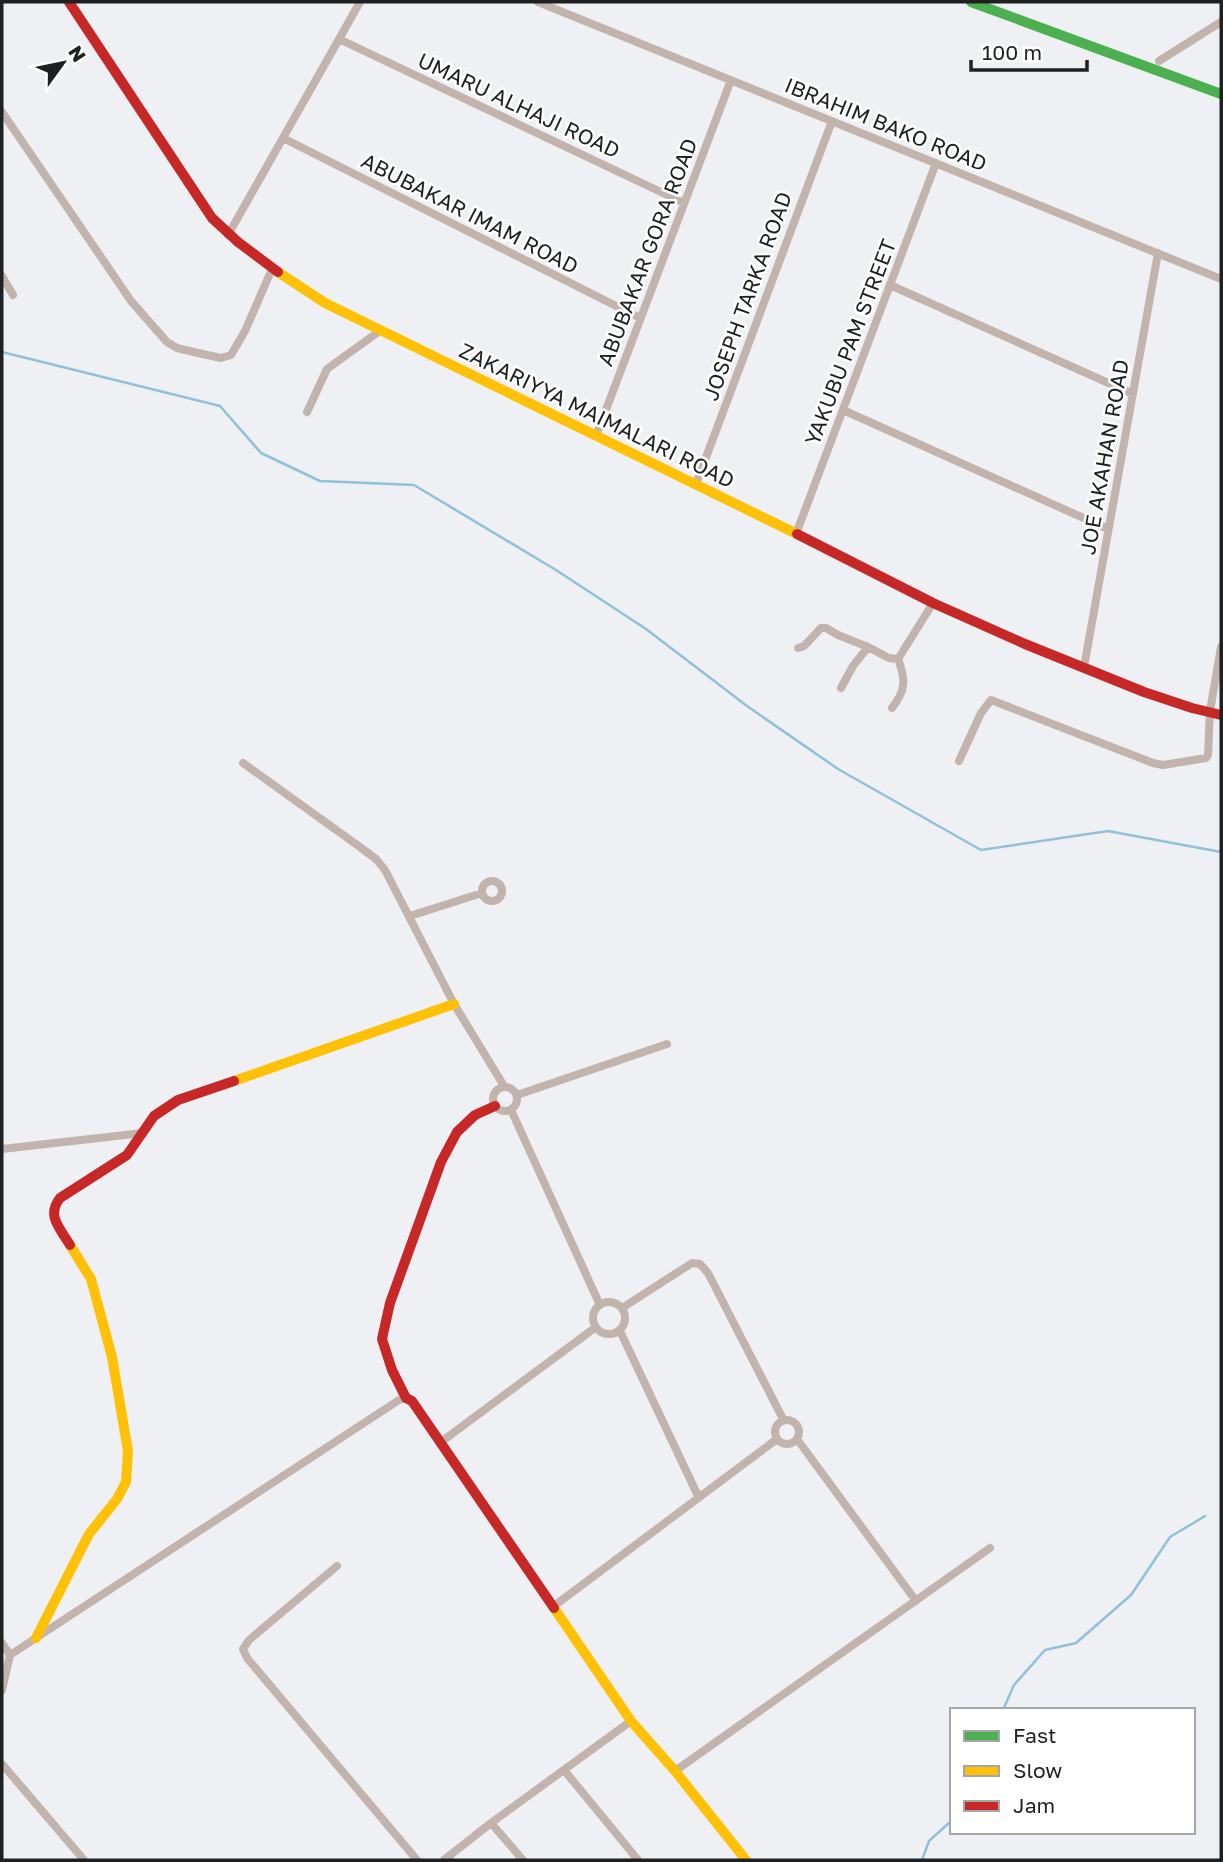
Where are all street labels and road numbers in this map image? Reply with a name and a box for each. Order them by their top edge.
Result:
street label: UMARU ALHAJI ROAD [414,47,624,163]
street label: IBRAHIM BAKO ROAD [781,72,991,176]
street label: ABUBAKAR GORA ROAD [592,134,702,370]
street label: ABUBAKAR IMAM ROAD [357,147,583,279]
street label: JOSEPH TARKA ROAD [697,188,797,404]
street label: YAKUBU PAM STREET [799,235,901,449]
street label: ZAKARIYYA MAIMALARI ROAD [455,337,739,493]
street label: JOE AKAHAN ROAD [1074,357,1134,557]

